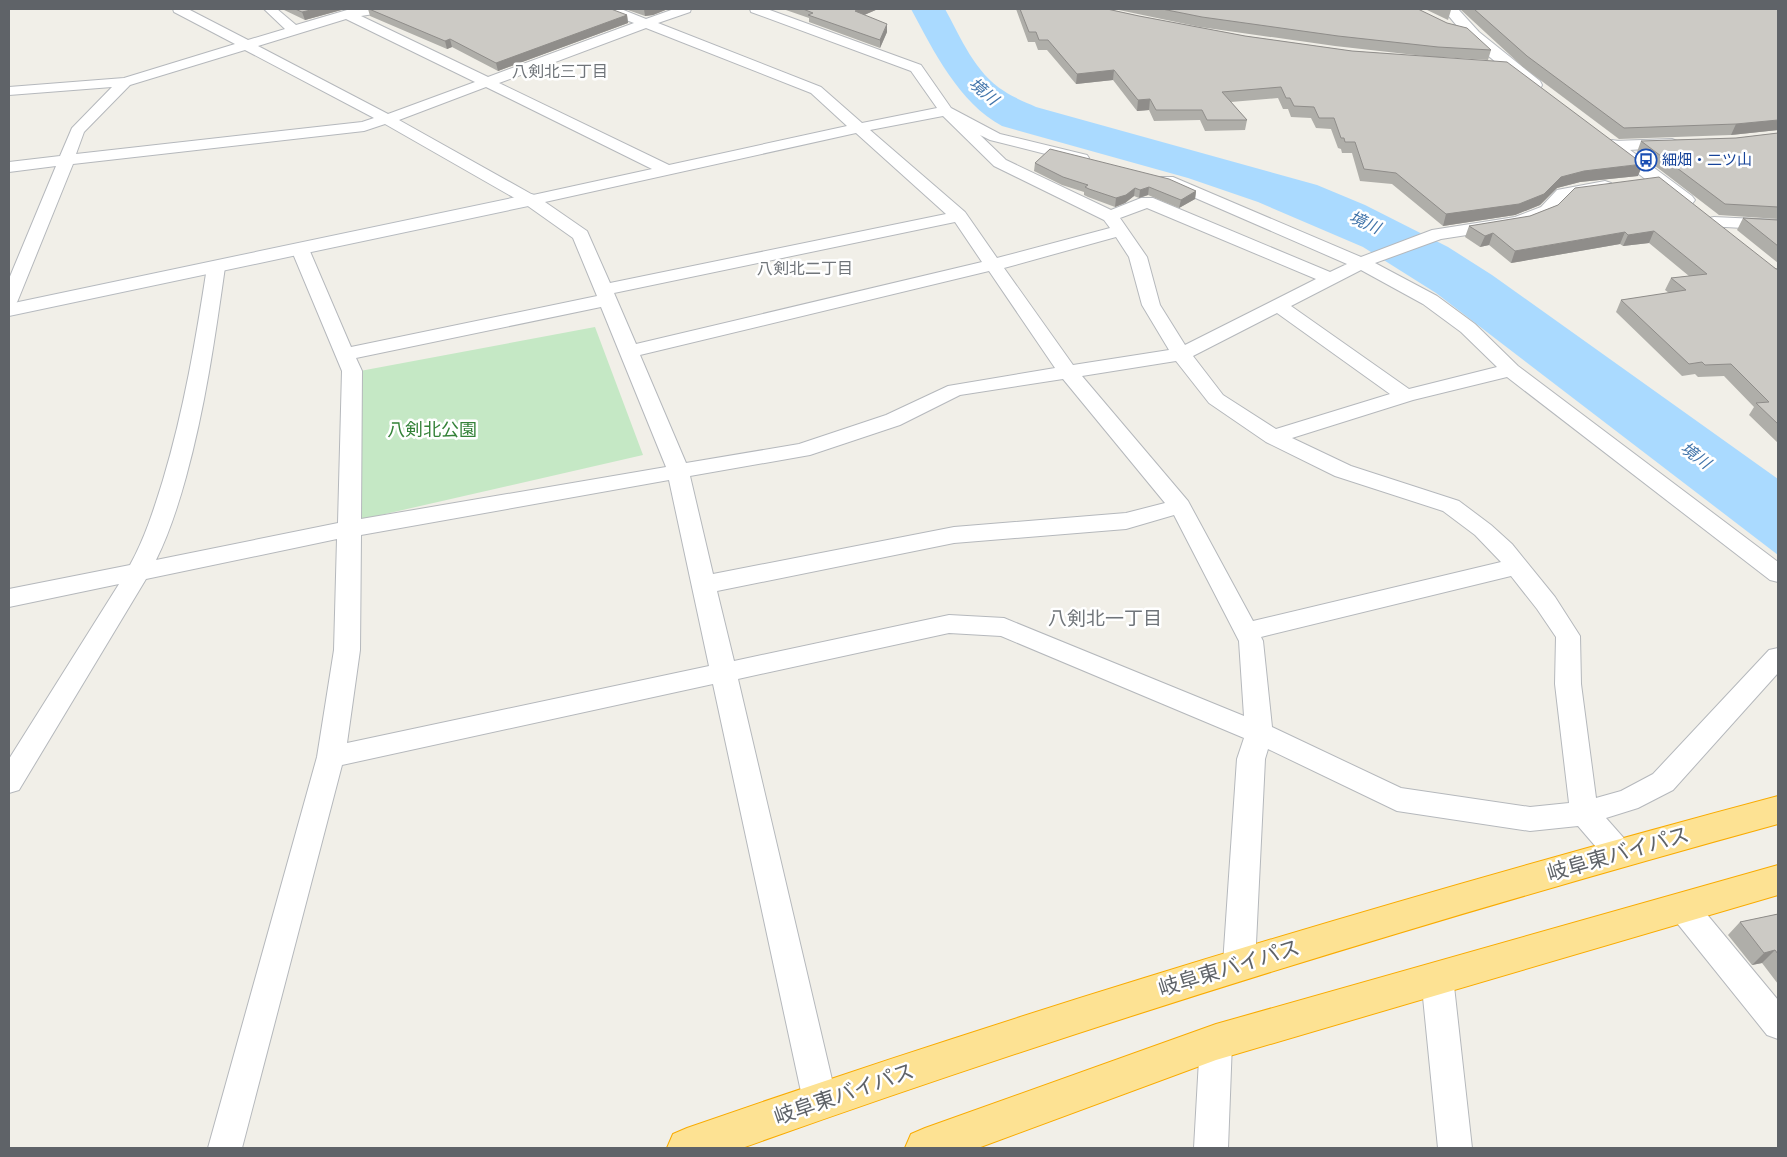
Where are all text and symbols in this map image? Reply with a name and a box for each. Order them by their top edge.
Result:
district label: 八剣北三丁目 [512,63,608,80]
water label: 境川 [966,75,1003,109]
bus stop icon: 細畑・二ツ山 [1634,148,1658,172]
place label: 細畑・二ツ山 [1662,152,1752,168]
water label: 境川 [1347,208,1385,238]
district label: 八剣北二丁目 [757,260,853,277]
park label: 八剣北公園 [387,420,477,440]
water label: 境川 [1678,439,1715,473]
district label: 八剣北一丁目 [1048,609,1162,629]
street label: 岐阜東バイパス [1545,823,1691,885]
street label: 岐阜東バイパス [1156,936,1302,1000]
street label: 岐阜東バイパス [771,1060,917,1128]

